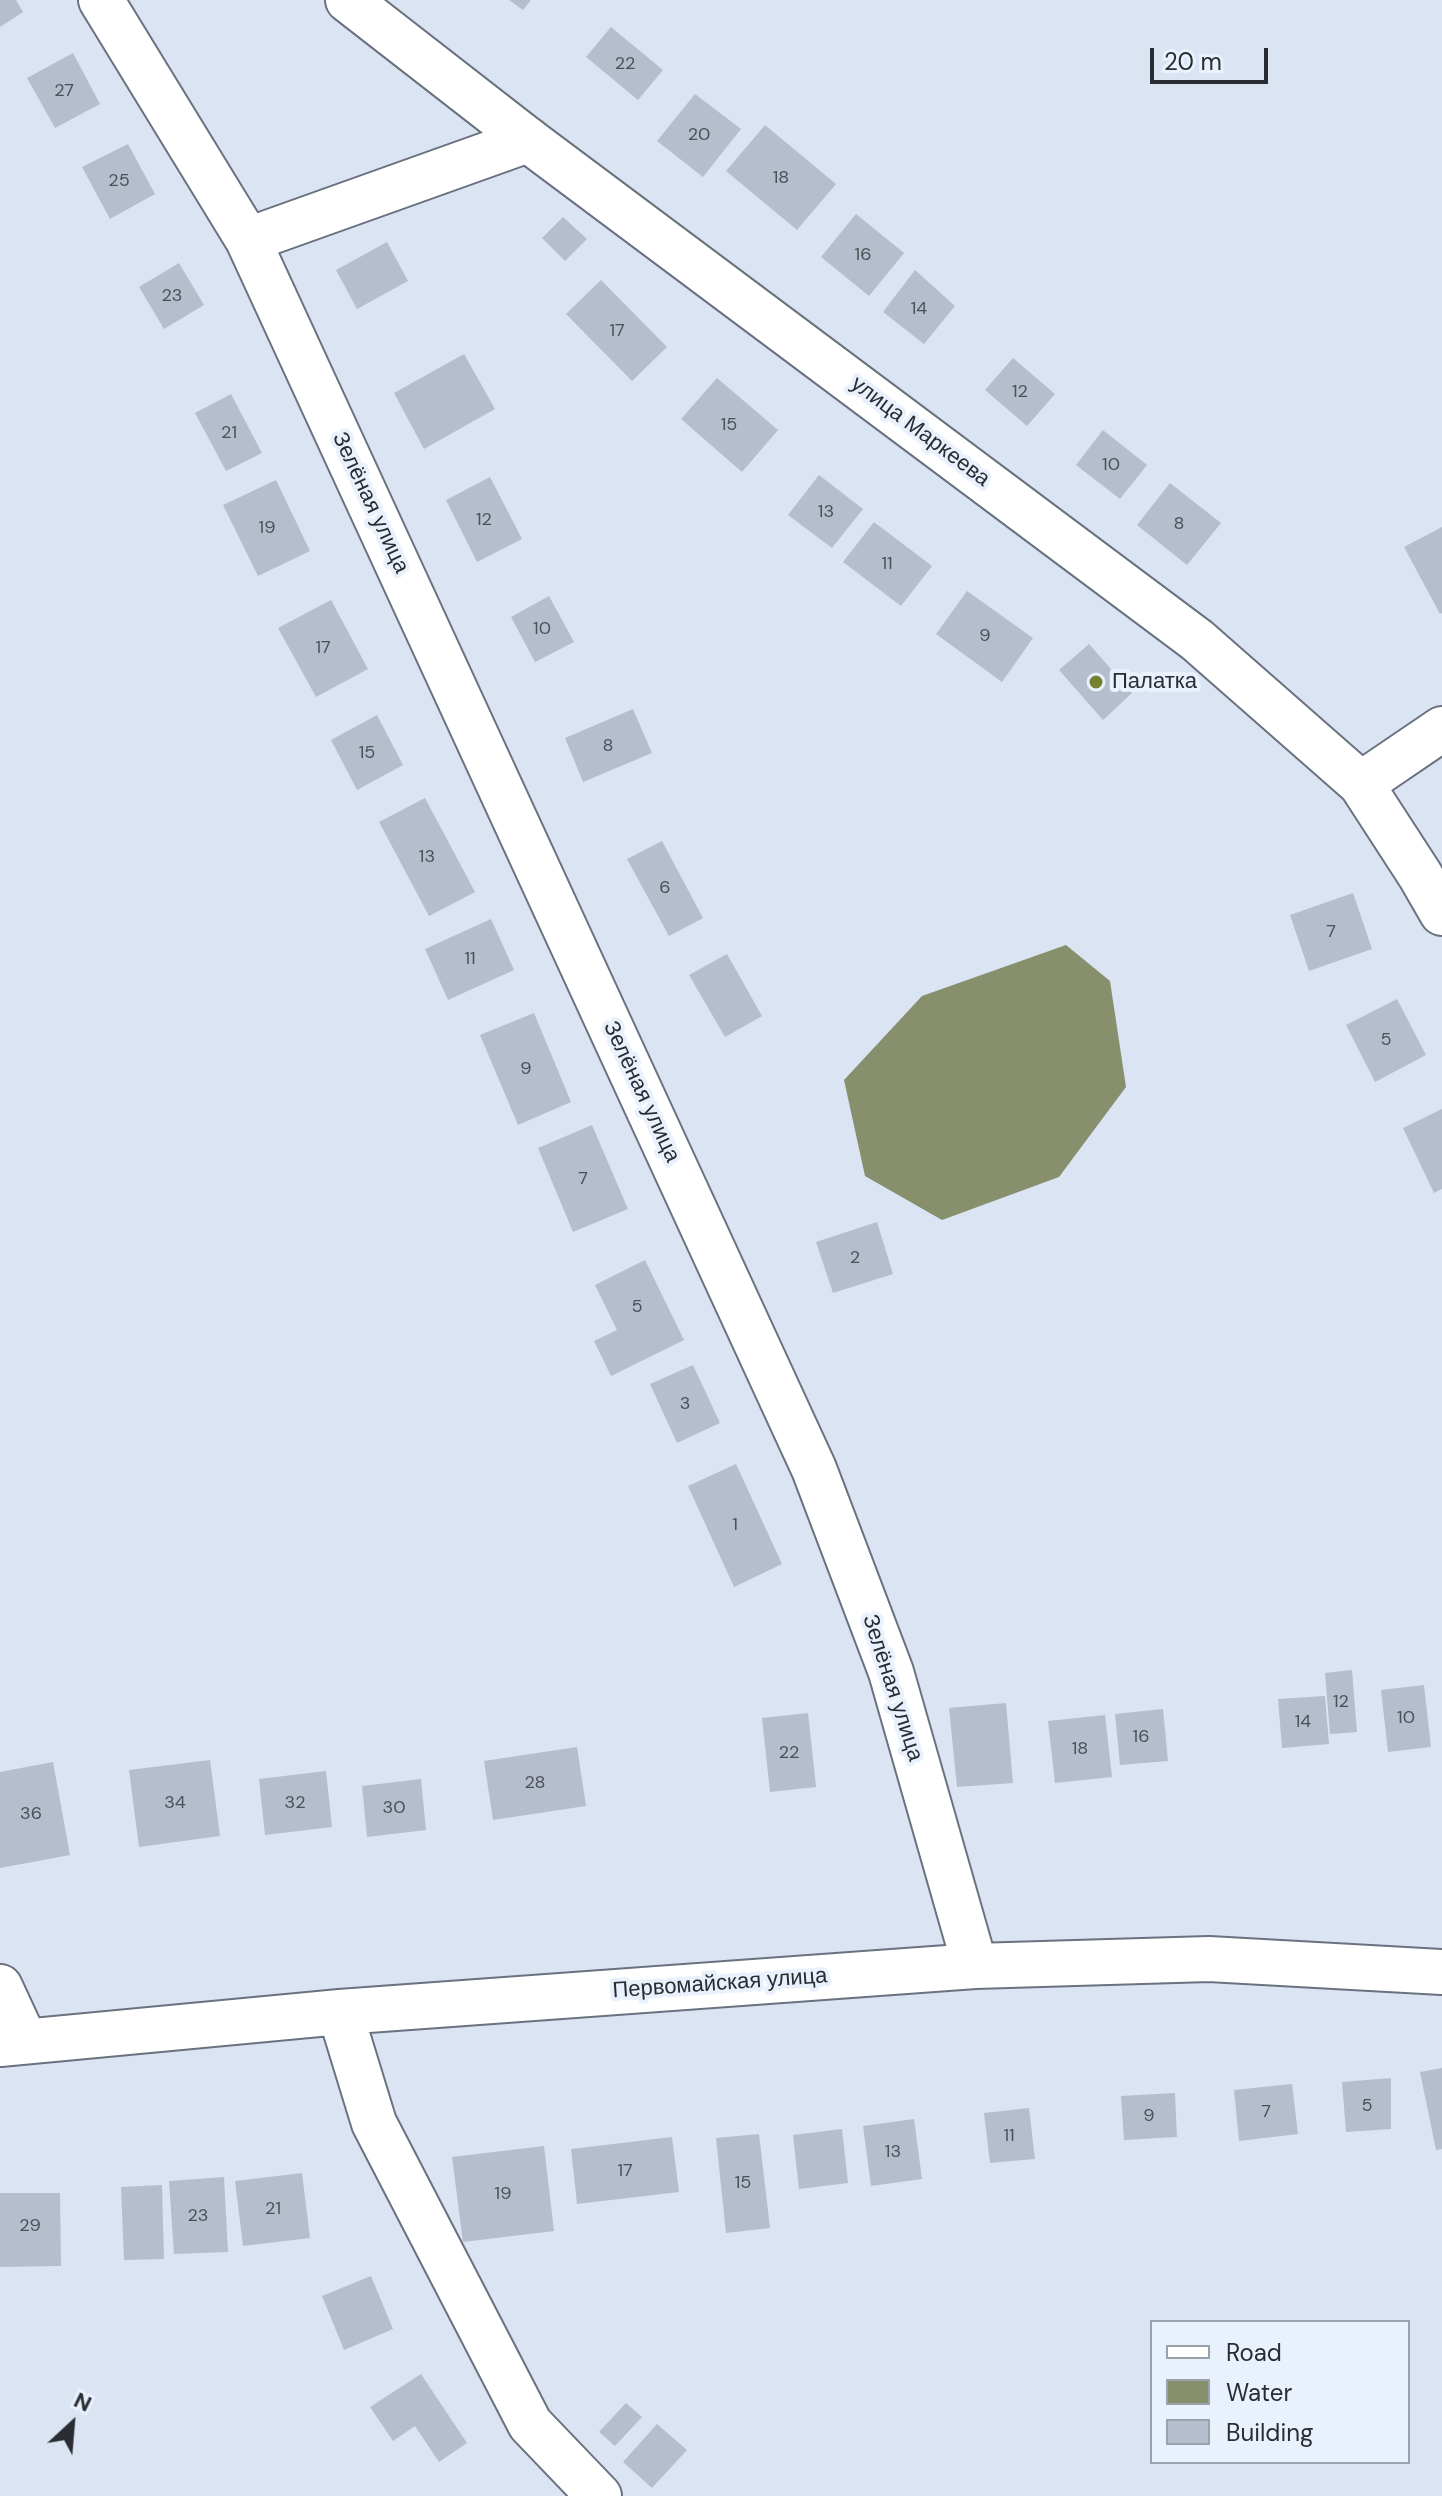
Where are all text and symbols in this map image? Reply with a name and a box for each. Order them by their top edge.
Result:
scale bar [1154,32,1272,82]
text: 20 m [1164,46,1222,77]
house number: 22 [615,53,635,75]
house number: 27 [54,80,74,102]
house number: 20 [688,124,710,146]
house number: 18 [773,167,789,189]
house number: 25 [108,170,130,192]
house number: 16 [855,244,871,266]
house number: 23 [161,285,183,307]
house number: 14 [911,298,927,320]
house number: 17 [609,320,625,342]
street label: улица Маркеева [845,371,995,493]
house number: 12 [1012,381,1028,403]
house number: 15 [721,414,737,436]
house number: 21 [221,422,237,444]
street label: Зелёная улица [326,428,414,578]
house number: 10 [1102,454,1120,476]
house number: 13 [818,501,834,523]
house number: 12 [476,509,492,531]
house number: 8 [1174,513,1184,535]
house number: 19 [259,517,275,539]
house number: 11 [881,553,893,575]
house number: 10 [533,618,551,640]
house number: 9 [979,625,991,647]
house number: 17 [315,637,331,659]
place label: Палатка [1112,669,1197,695]
marker: Палатка [1087,673,1105,691]
house number: 8 [603,735,613,757]
house number: 15 [359,742,375,764]
house number: 13 [419,846,435,868]
house number: 6 [659,877,671,899]
house number: 7 [1326,921,1336,943]
house number: 11 [464,948,476,970]
street label: Зелёная улица [597,1017,685,1167]
house number: 5 [1381,1029,1391,1051]
house number: 9 [520,1058,532,1080]
house number: 7 [578,1168,588,1190]
house number: 2 [850,1247,860,1269]
house number: 5 [632,1296,642,1318]
house number: 3 [680,1393,690,1415]
house number: 1 [732,1514,738,1536]
street label: Зелёная улица [856,1611,928,1765]
house number: 12 [1333,1691,1349,1713]
house number: 10 [1397,1707,1415,1729]
house number: 14 [1295,1711,1311,1733]
house number: 16 [1133,1726,1149,1748]
house number: 18 [1072,1738,1088,1760]
house number: 22 [779,1742,799,1764]
house number: 28 [524,1772,546,1794]
house number: 34 [164,1792,186,1814]
house number: 32 [284,1792,306,1814]
house number: 30 [383,1797,405,1819]
house number: 36 [20,1803,42,1825]
street label: Первомайская улица [612,1963,828,2005]
house number: 5 [1362,2095,1372,2117]
house number: 7 [1261,2101,1271,2123]
house number: 9 [1143,2105,1155,2127]
house number: 11 [1003,2125,1015,2147]
house number: 13 [885,2141,901,2163]
house number: 17 [617,2160,633,2182]
house number: 15 [735,2172,751,2194]
house number: 19 [495,2183,511,2205]
house number: 21 [265,2198,281,2220]
house number: 23 [187,2205,209,2227]
house number: 29 [19,2215,41,2237]
legend [1150,2320,1410,2464]
text: Road [1226,2337,1282,2368]
text: Water [1226,2377,1292,2408]
north arrow [32,2384,112,2464]
text: N [69,2385,96,2419]
text: Building [1226,2417,1313,2448]

